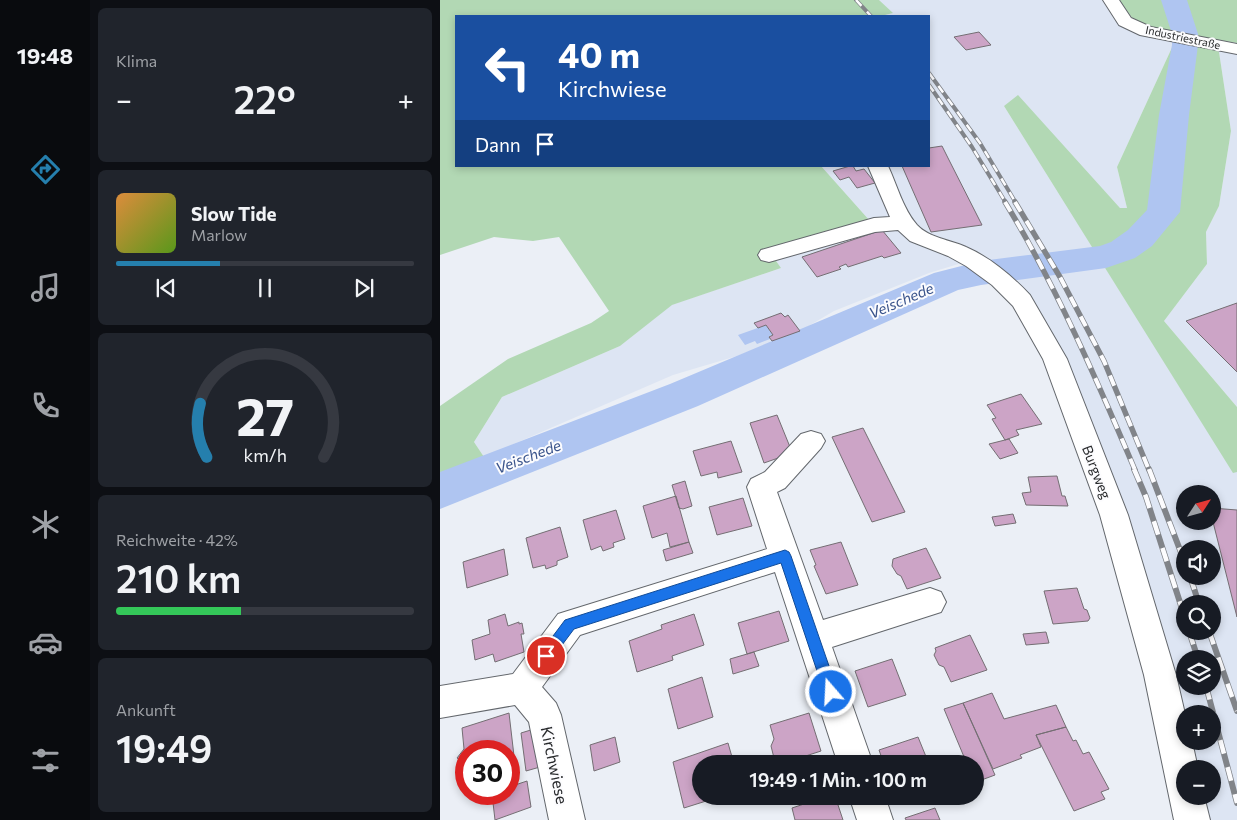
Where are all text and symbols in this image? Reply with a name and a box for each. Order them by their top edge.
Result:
street label: Industriestraße [1144,23,1222,51]
text: 40 m [558,32,640,75]
icon: left [475,35,540,100]
text: 19:48 [17,42,73,69]
text: Klima [116,51,157,70]
text: 22° [234,75,296,122]
text: Kirchwiese [558,75,667,102]
text: − [116,82,132,116]
text: + [398,82,414,116]
icon: arrive [531,130,559,158]
text: Dann [475,133,521,156]
icon: directions [28,152,63,187]
text: Slow Tide [191,202,277,225]
text: Marlow [191,225,247,244]
icon: music [28,270,63,305]
icon: previous [152,274,180,302]
icon: pause [251,274,279,302]
icon: next [350,274,378,302]
water label: Veischede [866,278,936,322]
text: 27 [236,383,294,447]
icon: phone [28,388,63,423]
water label: Veischede [493,435,563,477]
street label: Burgweg [1079,443,1115,502]
text: km/h [243,444,287,466]
north arrow [1176,485,1221,530]
map controls [1176,485,1221,805]
icon: climate [28,507,63,542]
text: Reichweite · 42% [116,530,238,549]
button: sound [1176,540,1221,585]
text: 210 km [116,554,241,601]
button: search [1176,595,1221,640]
icon: car [28,625,63,660]
pin [525,635,567,677]
icon: arrive [532,642,560,670]
button: layers [1176,650,1221,695]
position arrow [804,665,856,717]
text: Ankunft [116,700,176,719]
button: + [1176,705,1221,750]
text: 19:49 [116,724,212,771]
street label: Kirchwiese [537,724,573,806]
speed limit sign: 30 [455,740,520,805]
icon: filters [28,743,63,778]
button: − [1176,760,1221,805]
text: 19:49 · 1 Min. · 100 m [749,768,927,791]

